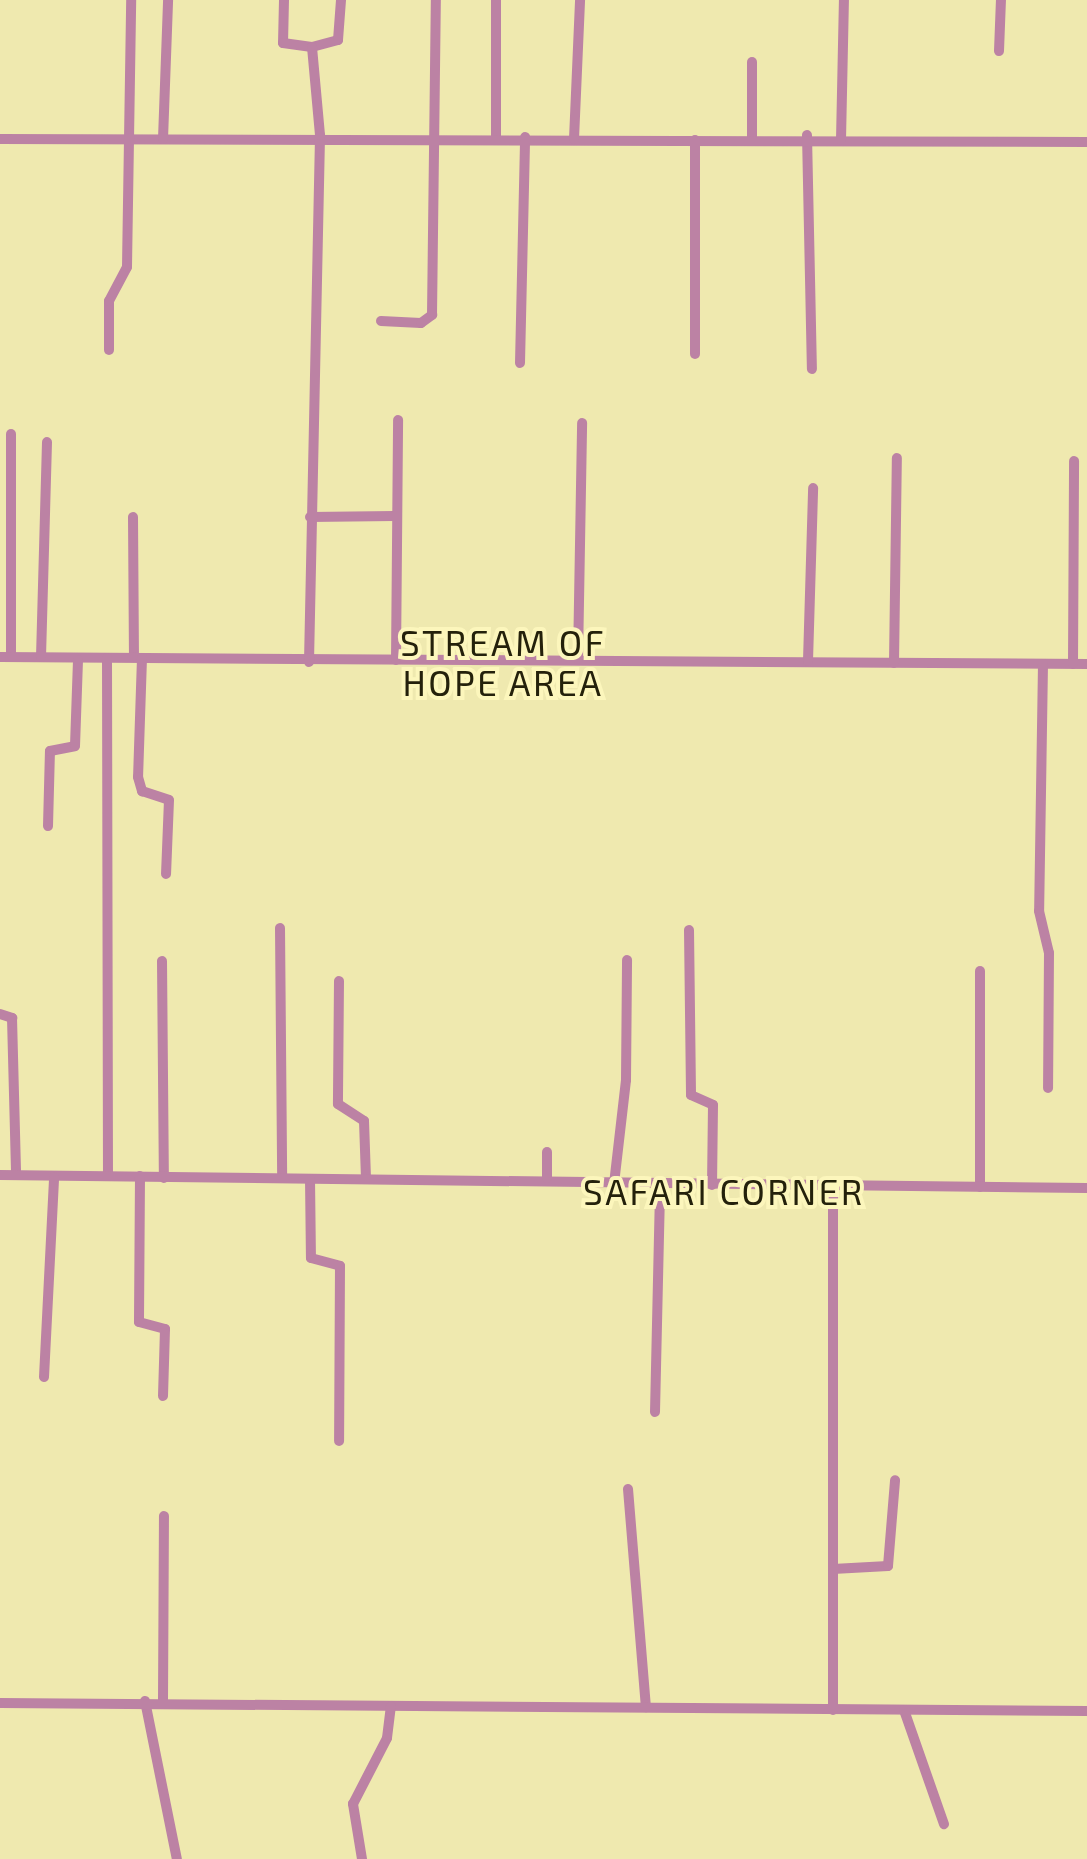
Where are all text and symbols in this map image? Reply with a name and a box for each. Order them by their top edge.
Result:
district label: STREAM OF HOPE AREA [400,621,606,703]
district label: SAFARI CORNER [583,1170,865,1212]

